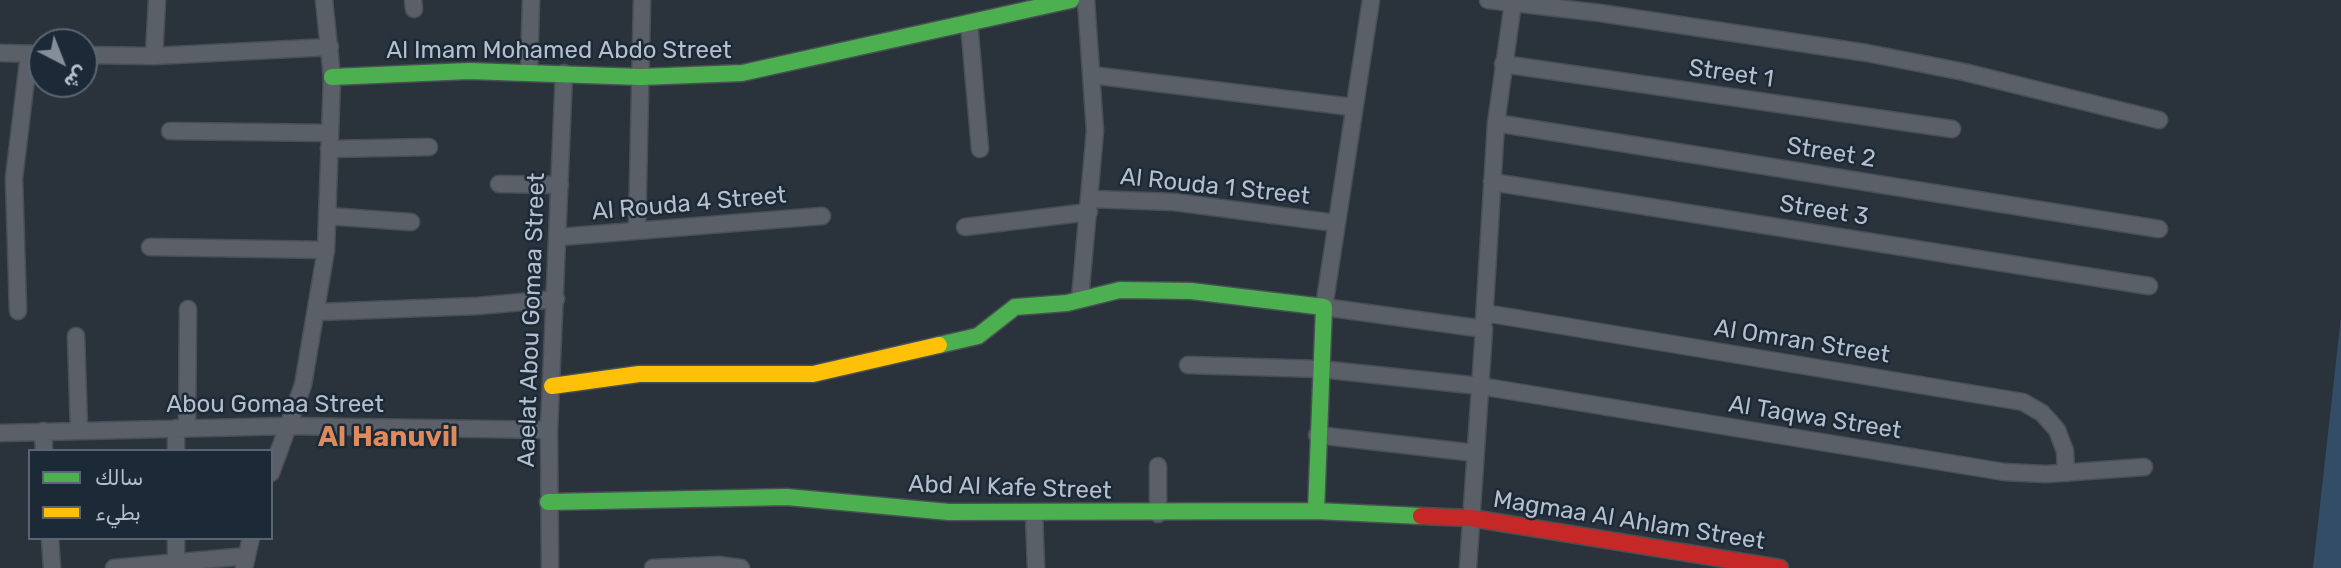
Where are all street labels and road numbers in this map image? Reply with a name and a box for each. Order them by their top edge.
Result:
street label: Al Imam Mohamed Abdo Street [386,37,732,65]
street label: Street 1 [1687,54,1775,94]
street label: Street 2 [1785,132,1877,174]
street label: Al Rouda 1 Street [1119,163,1311,211]
street label: Aaelat Abou Gomaa Street [512,172,552,468]
street label: Al Rouda 4 Street [591,181,787,227]
street label: Street 3 [1777,190,1871,232]
street label: Al Omran Street [1712,314,1892,370]
street label: Al Taqwa Street [1727,390,1903,446]
street label: Abou Gomaa Street [166,391,384,419]
street label: Abd Al Kafe Street [908,470,1112,506]
street label: Magmaa Al Ahlam Street [1491,485,1767,557]

